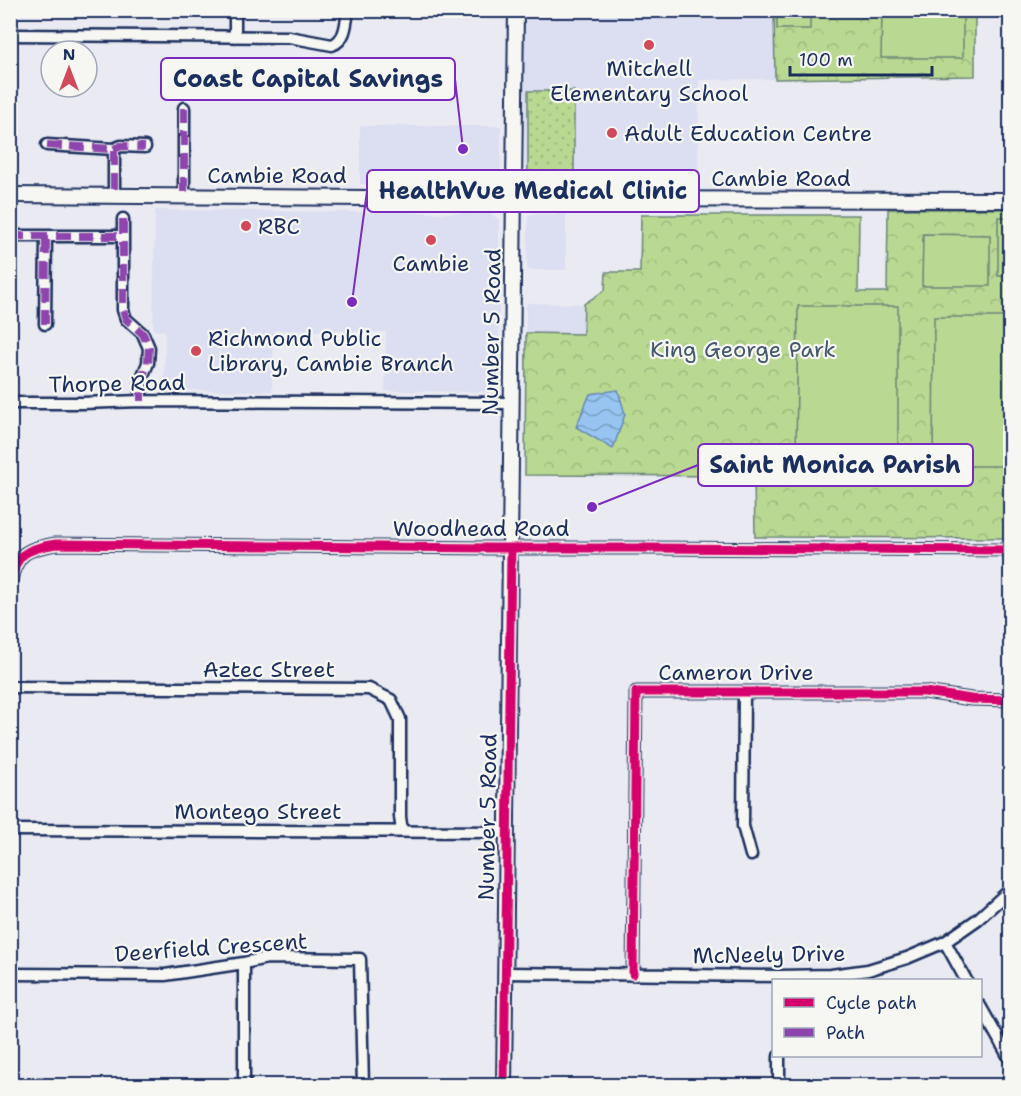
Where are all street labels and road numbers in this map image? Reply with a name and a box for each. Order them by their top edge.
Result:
street label: Cambie Road [207,161,347,190]
street label: Cambie Road [711,164,851,193]
street label: Number 5 Road [476,248,507,416]
street label: Thorpe Road [48,368,186,399]
street label: Woodhead Road [393,514,569,543]
street label: Aztec Street [203,655,335,684]
street label: Cameron Drive [658,658,814,687]
street label: Number 5 Road [472,733,503,901]
street label: Montego Street [174,797,342,826]
street label: Deerfield Crescent [114,926,308,969]
street label: McNeely Drive [692,939,846,970]

